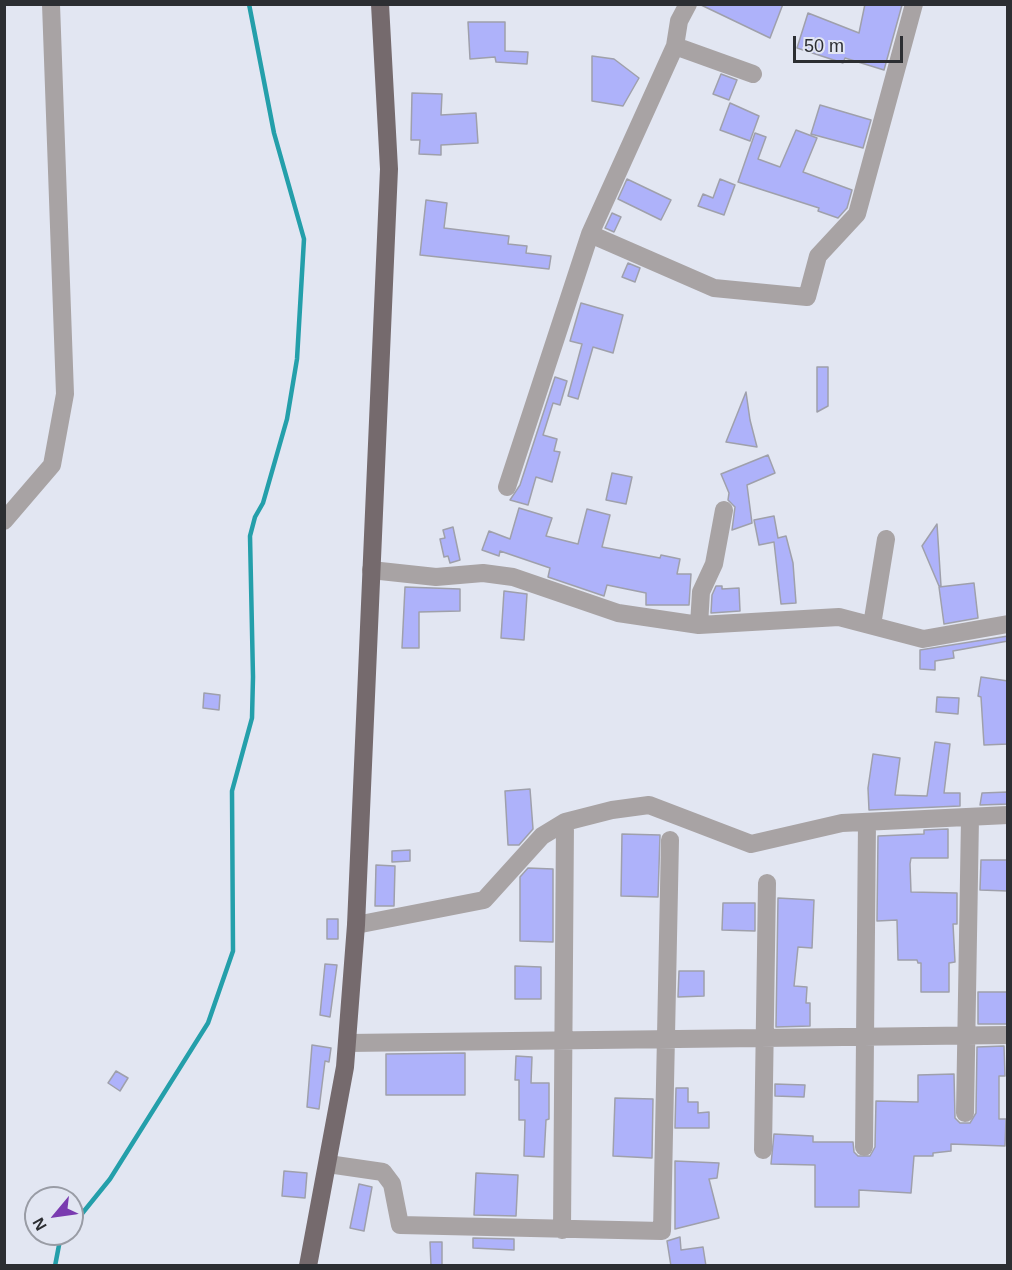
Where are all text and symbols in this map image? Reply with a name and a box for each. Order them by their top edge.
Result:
scale bar [796,24,906,62]
text: 50 m [804,36,844,56]
north arrow [24,1186,84,1246]
text: N [29,1215,50,1233]

